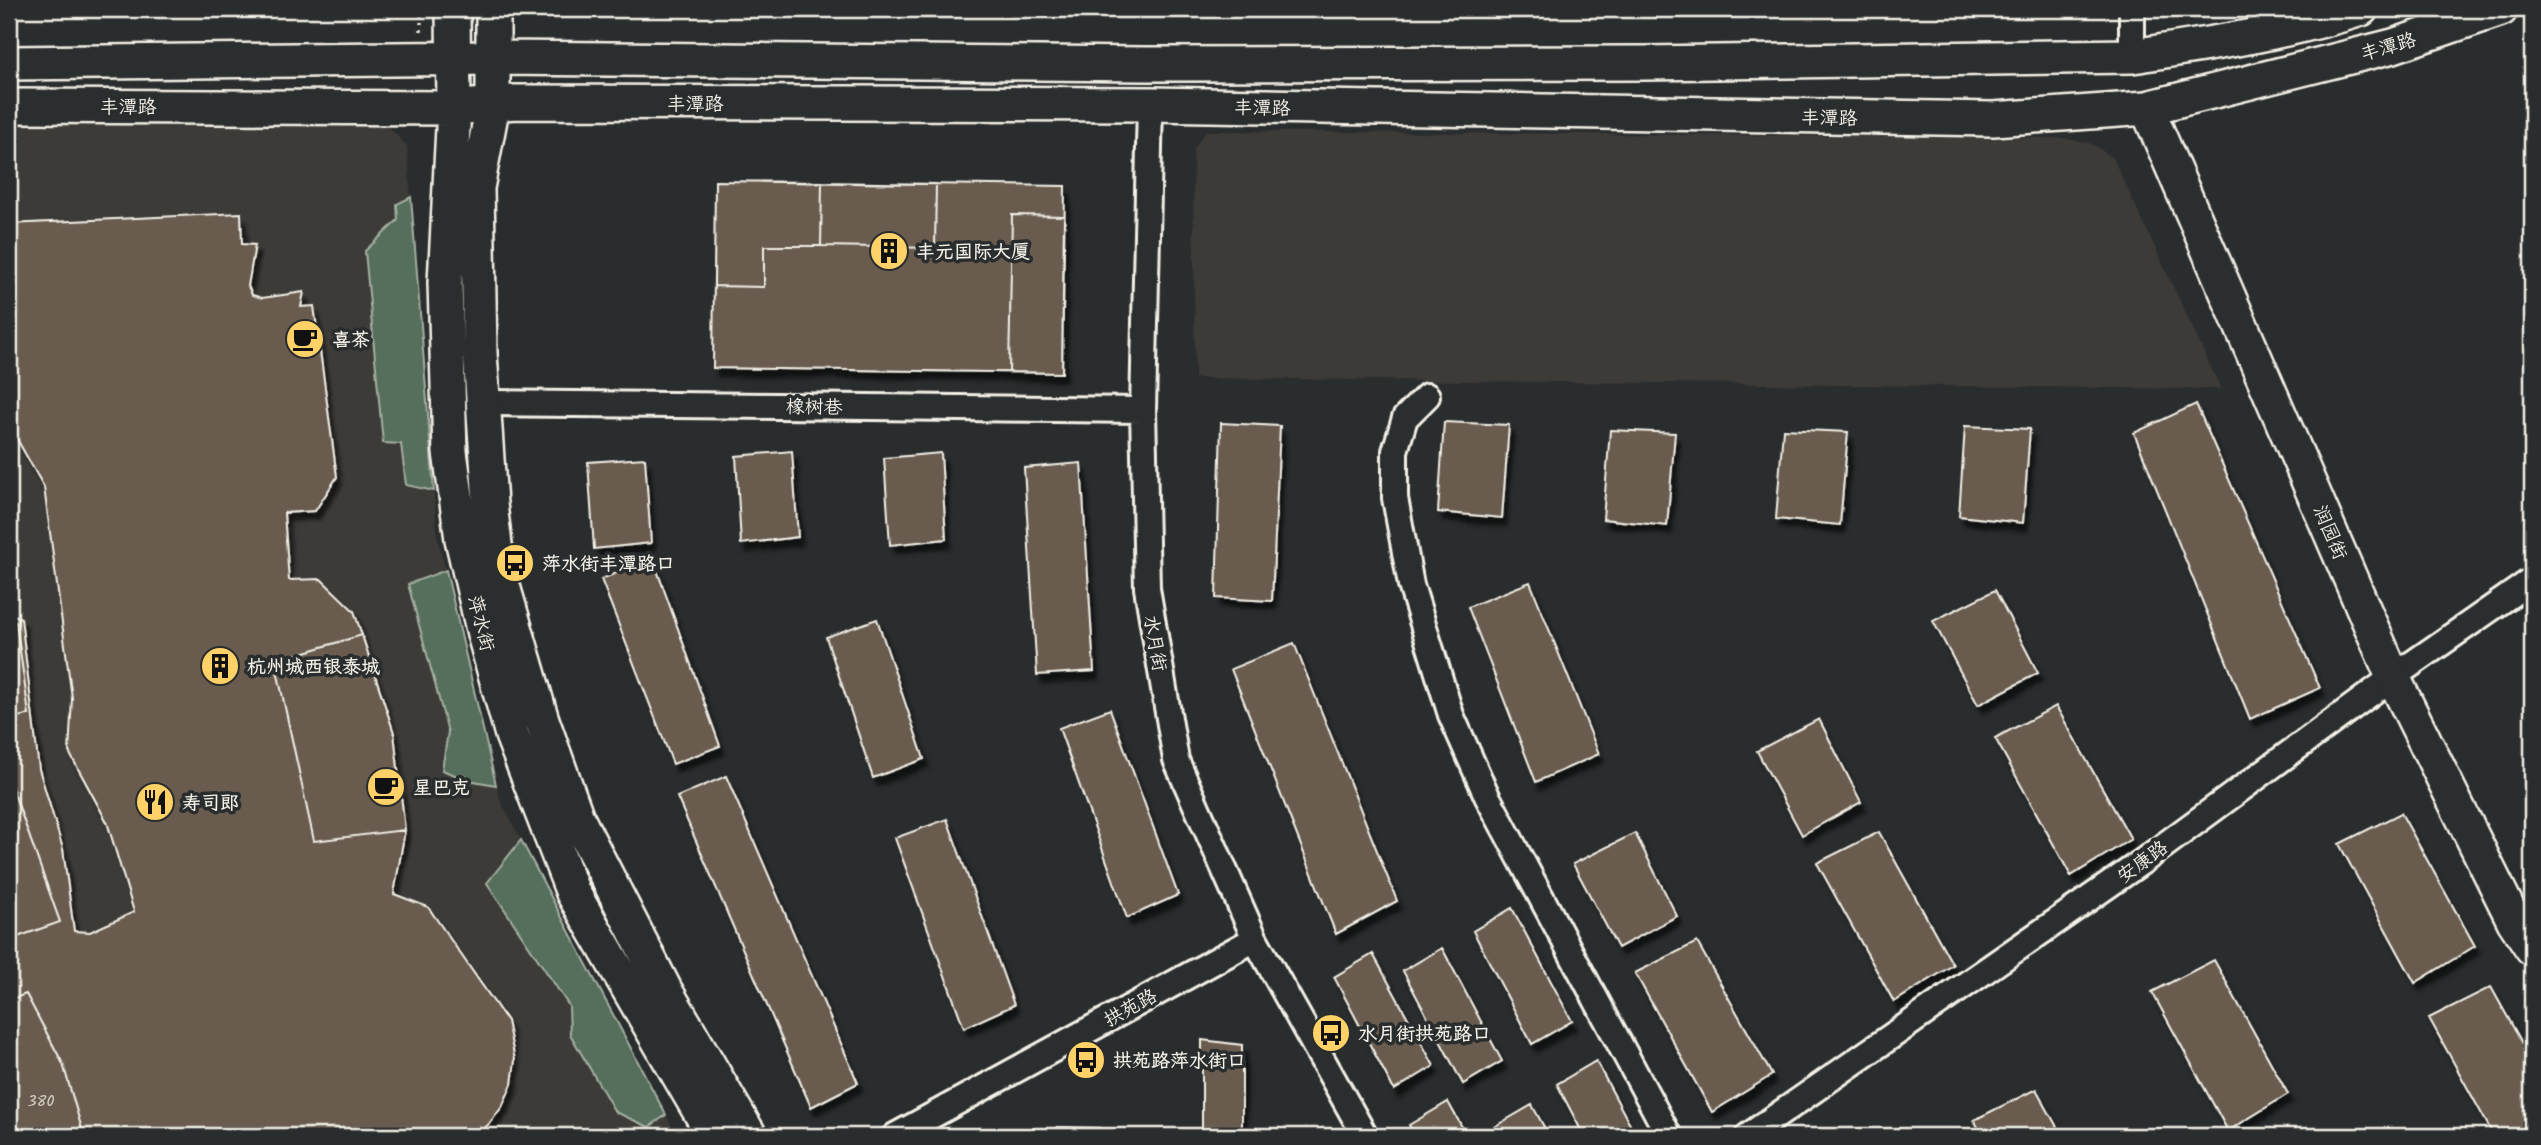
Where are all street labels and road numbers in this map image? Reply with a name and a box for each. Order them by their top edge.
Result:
street label: 丰潭路 [2357,26,2420,70]
street label: 丰潭路 [666,90,724,120]
street label: 丰潭路 [99,93,157,123]
street label: 丰潭路 [1233,94,1291,124]
street label: 丰潭路 [1800,104,1858,134]
street label: 橡树巷 [785,393,843,423]
street label: 润园街 [2304,501,2354,565]
street label: 萍水街 [459,592,502,655]
street label: 水月街 [1134,613,1174,674]
street label: 安康路 [2111,834,2175,892]
street label: 拱苑路 [1099,982,1163,1036]

